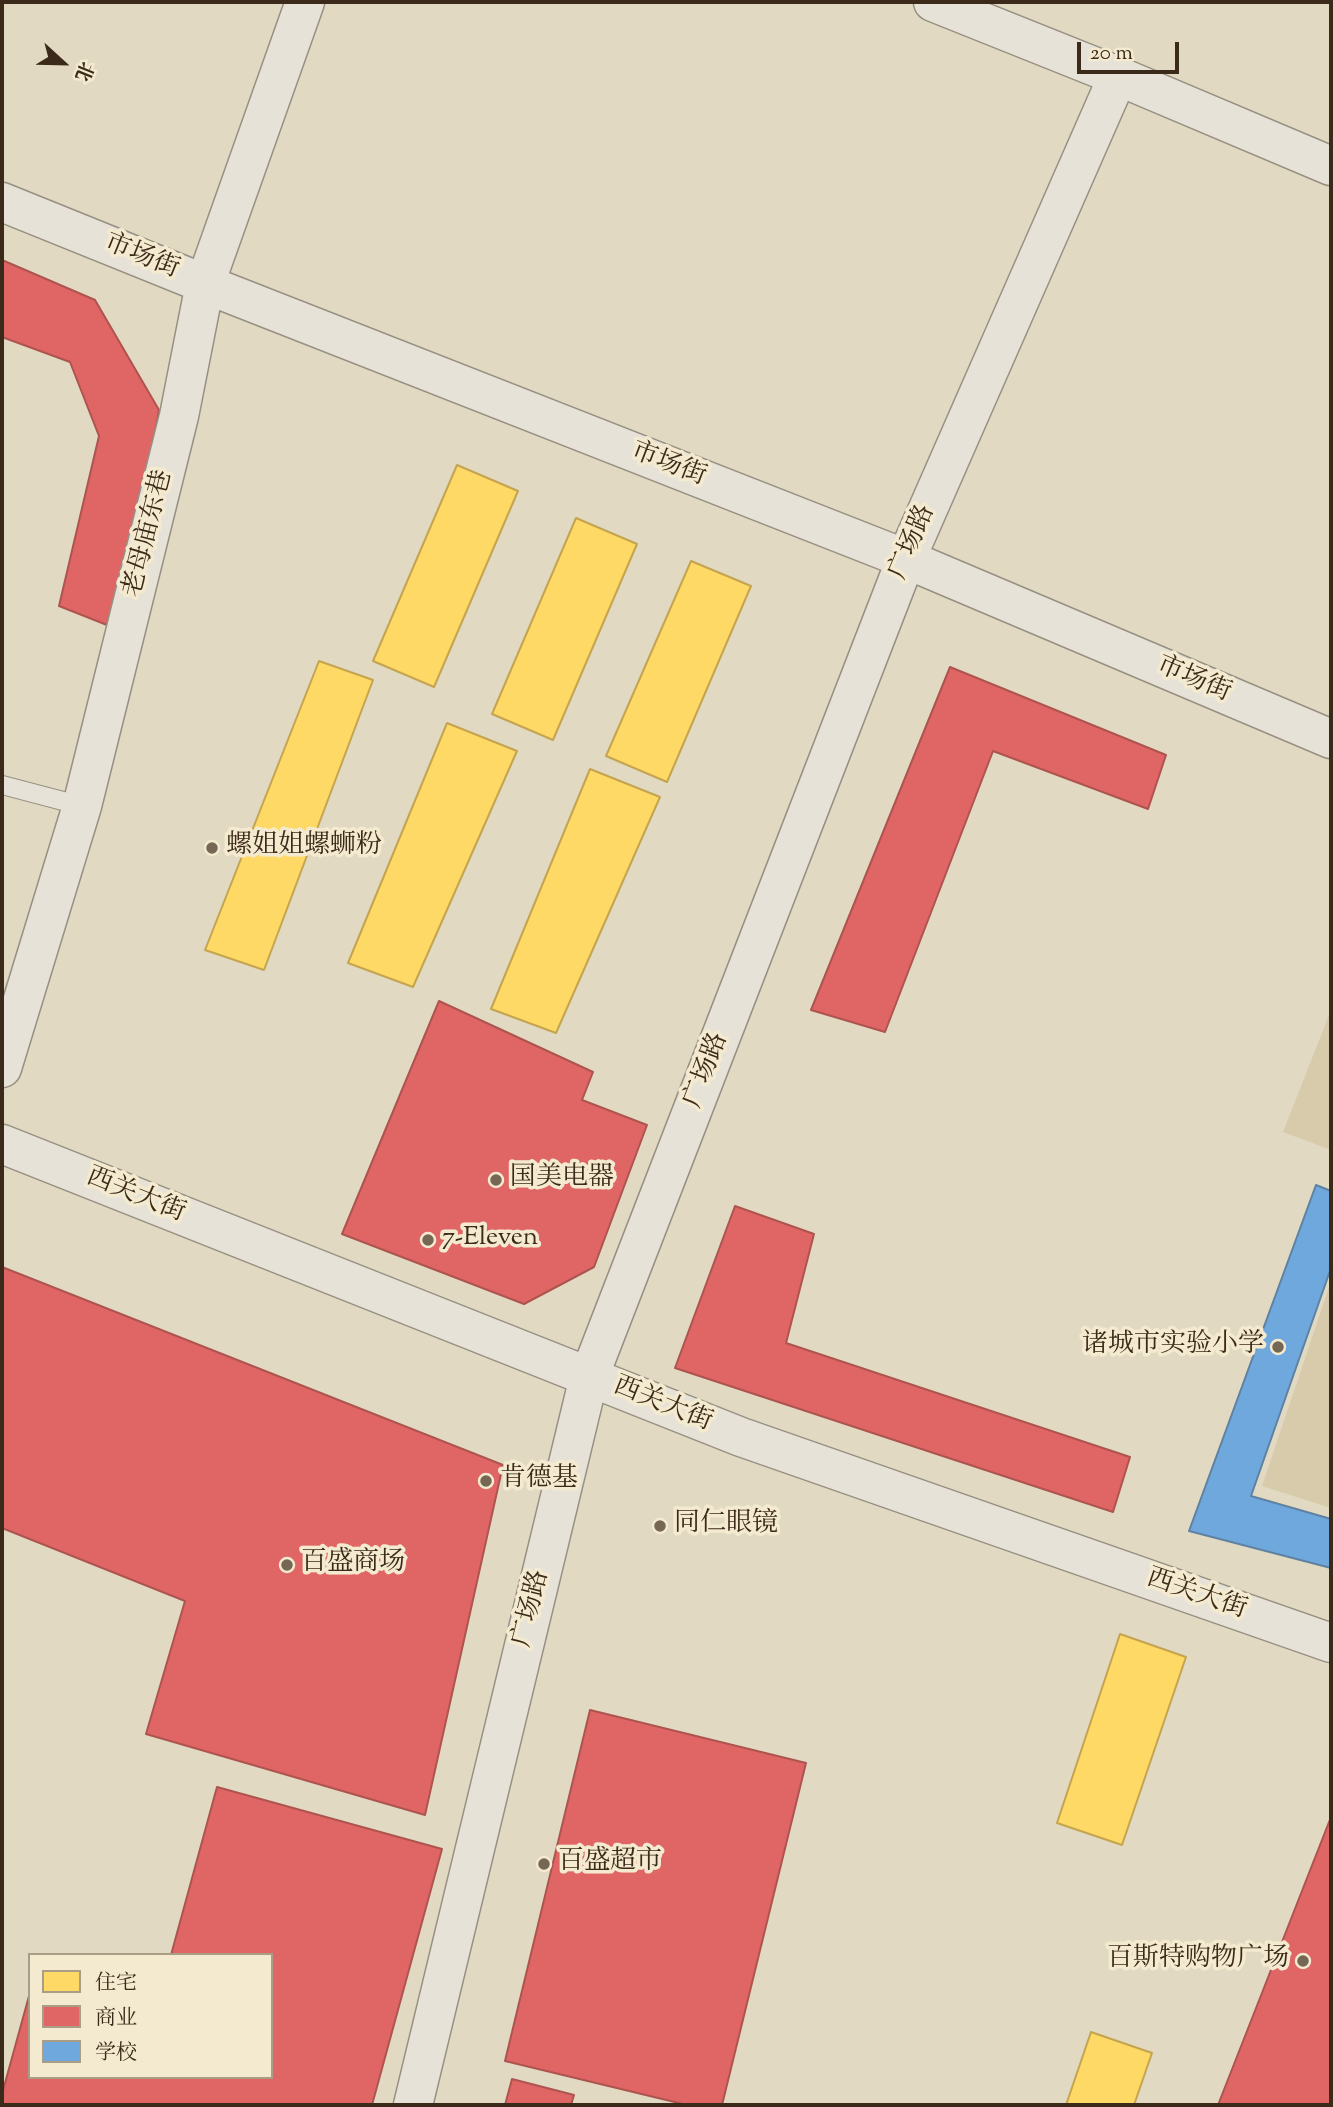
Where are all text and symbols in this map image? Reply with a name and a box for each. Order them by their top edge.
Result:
north arrow [28,28,98,98]
scale bar [1081,28,1182,72]
text: 20 m [1090,39,1133,69]
text: 北 [67,57,99,85]
street label: 市场街 [99,229,183,287]
street label: 市场街 [626,437,710,495]
street label: 老母庙东巷 [119,467,181,601]
street label: 广场路 [884,501,944,585]
street label: 市场街 [1151,651,1235,711]
place label: 螺姐姐螺蛳粉 [226,832,382,864]
marker: 螺姐姐螺蛳粉 [204,840,220,856]
street label: 广场路 [679,1029,737,1113]
street label: 西关大街 [81,1163,189,1231]
place label: 国美电器 [510,1164,614,1196]
marker: 国美电器 [488,1172,504,1188]
place label: 7-Eleven [442,1224,538,1256]
marker: 7-Eleven [420,1232,436,1248]
place label: 诸城市实验小学 [1082,1331,1264,1363]
marker: 诸城市实验小学 [1270,1339,1286,1355]
street label: 西关大街 [608,1372,716,1440]
place label: 肯德基 [500,1465,578,1497]
marker: 肯德基 [478,1473,494,1489]
place label: 同仁眼镜 [674,1510,778,1542]
marker: 同仁眼镜 [652,1518,668,1534]
place label: 百盛商场 [301,1549,405,1581]
marker: 百盛商场 [279,1557,295,1573]
street label: 西关大街 [1142,1564,1250,1628]
street label: 广场路 [508,1567,558,1651]
place label: 百盛超市 [558,1848,662,1880]
marker: 百盛超市 [536,1856,552,1872]
place label: 百斯特购物广场 [1107,1945,1289,1977]
legend [28,1953,273,2079]
marker: 百斯特购物广场 [1295,1953,1311,1969]
text: 住宅 [95,1969,137,1999]
text: 商业 [95,2004,137,2034]
text: 学校 [95,2039,137,2069]

